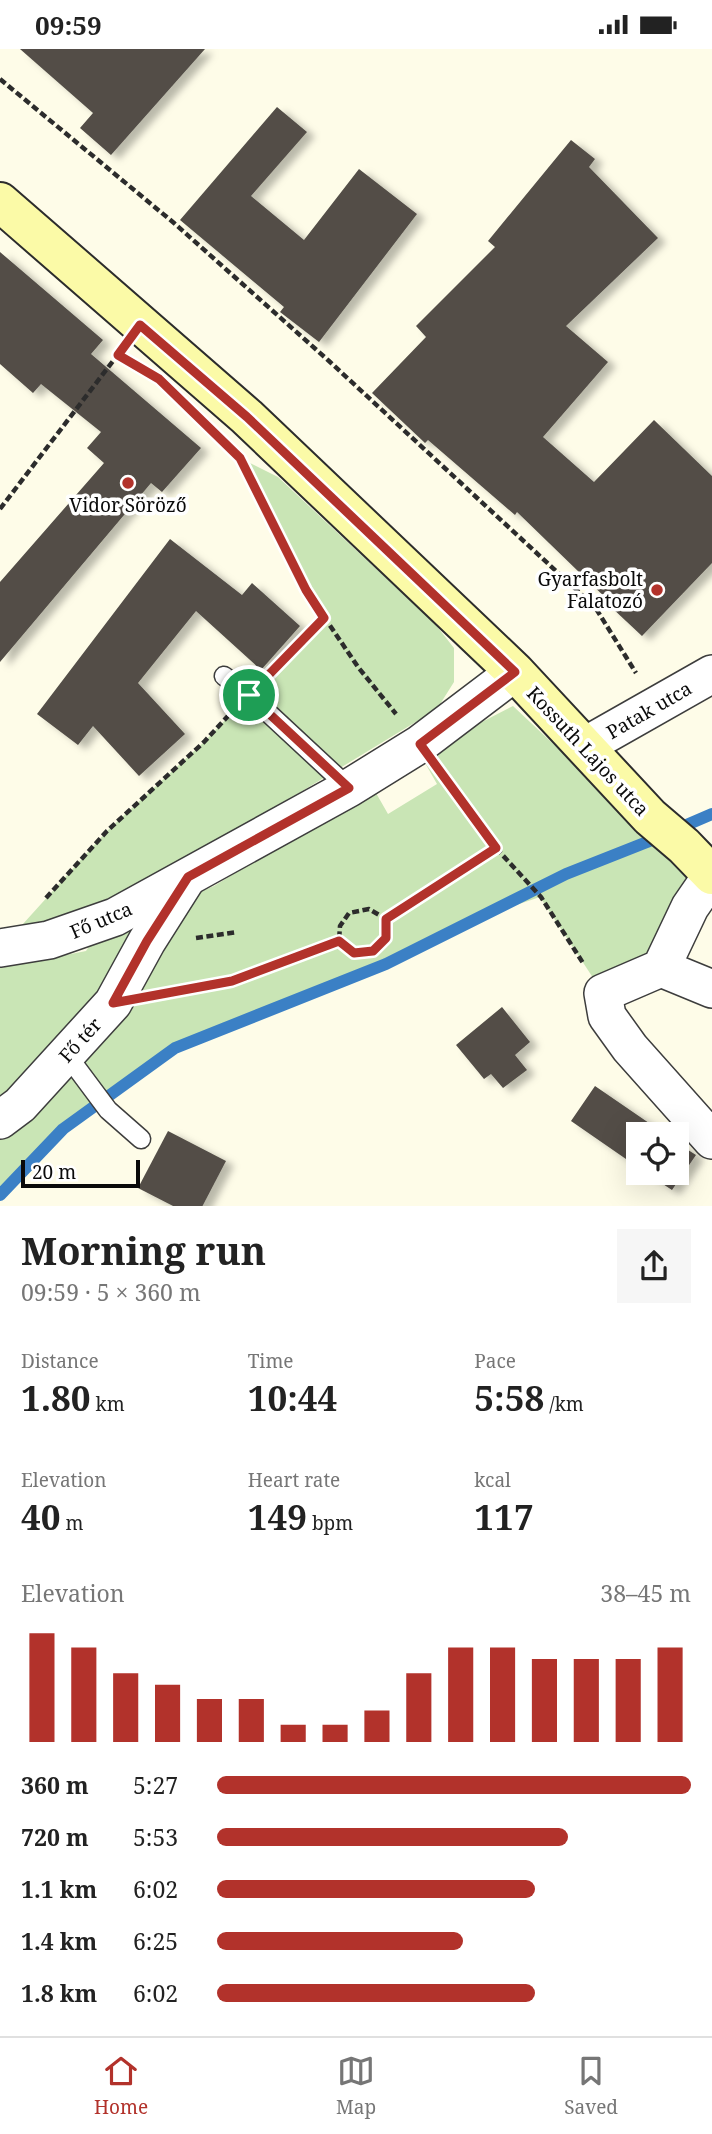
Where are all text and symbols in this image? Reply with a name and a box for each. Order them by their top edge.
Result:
text: 09:59 [35,7,102,43]
marker: Vidor Söröző [120,475,136,491]
place label: Vidor Söröző [69,492,187,518]
place label: Gyarfasbolt Falatozó [538,566,643,614]
marker: Gyarfasbolt Falatozó [649,582,665,598]
pin [219,665,279,725]
street label: Patak utca [602,675,696,745]
icon: arrive [230,676,268,714]
street label: Kossuth Lajos utca [521,681,655,821]
street label: Fő utca [66,895,136,945]
street label: Fő tér [53,1012,107,1068]
map controls [626,1122,689,1185]
button: locate [626,1122,689,1185]
scale bar [21,1157,140,1189]
text: 20 m [32,1159,76,1185]
text: Morning run [21,1224,266,1276]
button: share [617,1229,691,1303]
text: 09:59 · 5 × 360 m [21,1276,201,1308]
text: Distance [21,1348,99,1374]
text: Time [248,1348,294,1374]
text: Pace [474,1348,516,1374]
text: 1.80 [21,1374,91,1421]
text: 10:44 [248,1374,337,1421]
text: 5:58 [474,1374,544,1421]
text: km [91,1391,125,1417]
text: /km [544,1391,584,1417]
text: Elevation [21,1467,107,1493]
text: Heart rate [248,1467,340,1493]
text: kcal [474,1467,511,1493]
text: 40 [21,1493,61,1540]
text: 149 [248,1493,307,1540]
text: 117 [474,1493,534,1540]
text: m [61,1510,83,1536]
text: bpm [307,1510,353,1536]
text: Elevation [21,1577,125,1609]
text: 38–45 m [600,1577,691,1609]
text: 360 m [21,1769,89,1801]
text: 5:27 [133,1769,178,1801]
text: 720 m [21,1821,89,1853]
text: 5:53 [133,1821,178,1853]
text: 1.1 km [21,1873,97,1905]
text: 6:02 [133,1873,178,1905]
text: 1.4 km [21,1925,97,1957]
text: 6:25 [133,1925,178,1957]
text: 1.8 km [21,1977,97,2009]
text: 6:02 [133,1977,178,2009]
tab: Home [94,2052,148,2120]
tab: Map [336,2052,376,2120]
tab: Saved [564,2052,618,2120]

